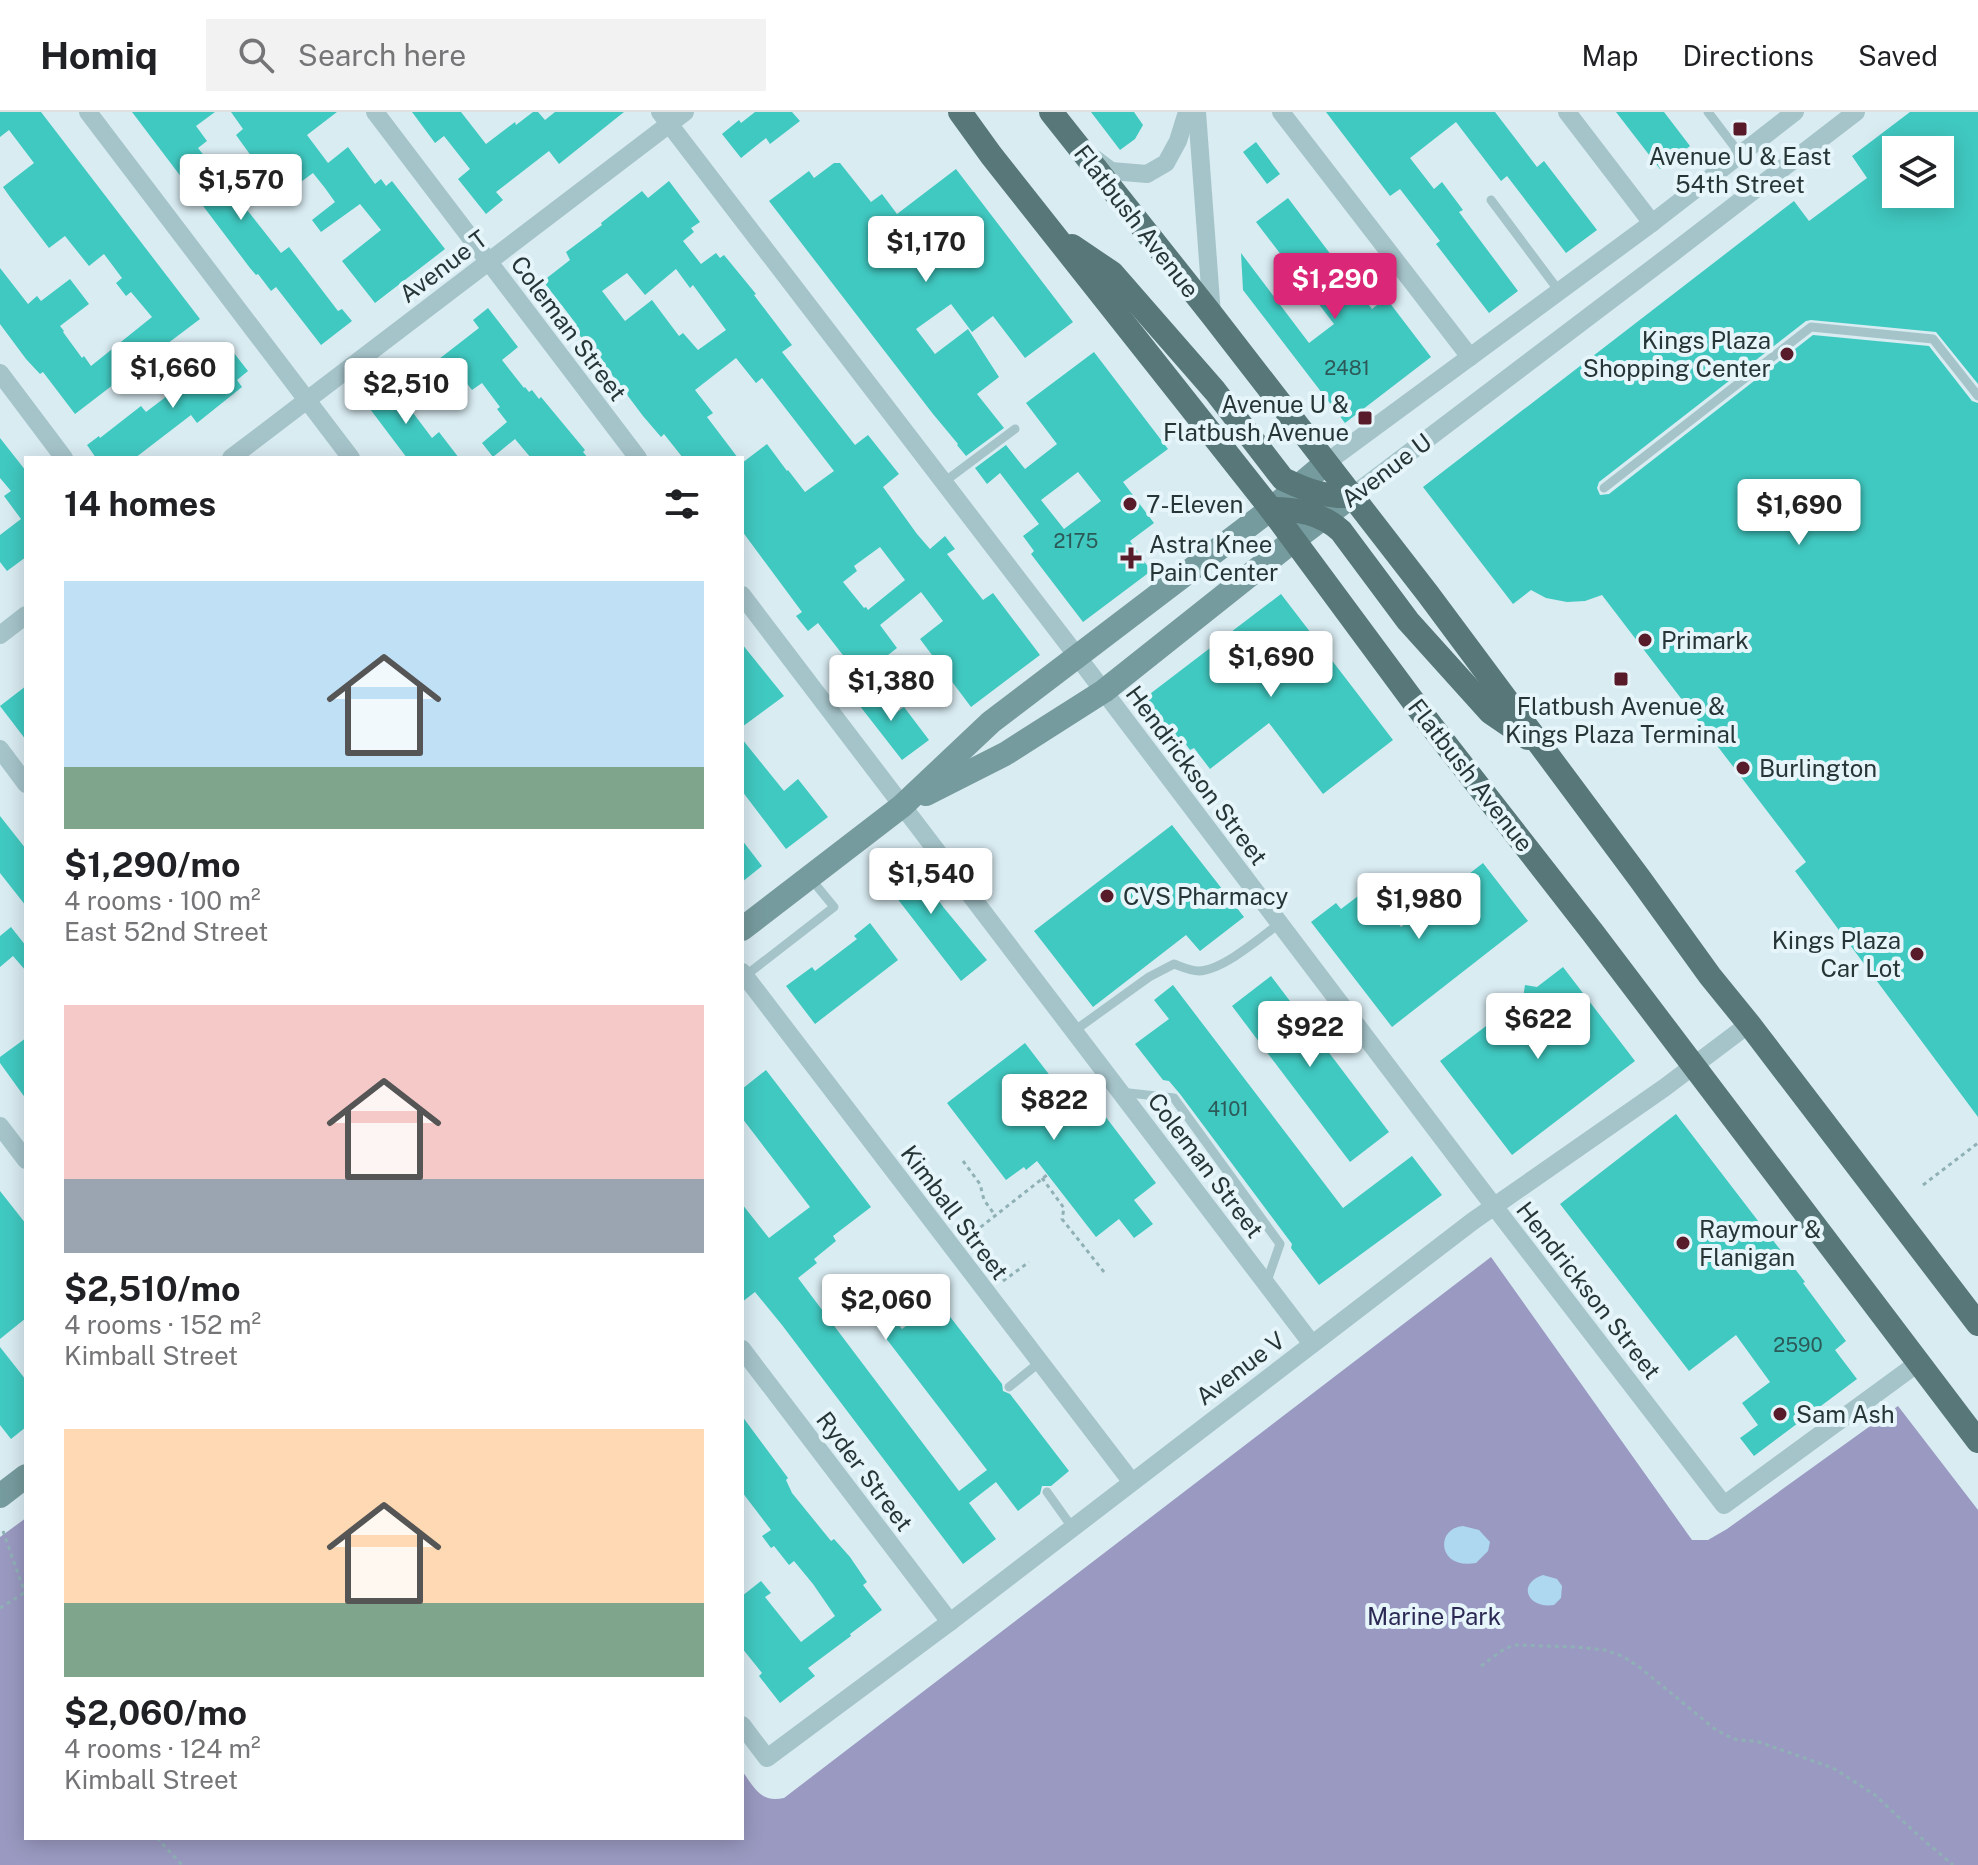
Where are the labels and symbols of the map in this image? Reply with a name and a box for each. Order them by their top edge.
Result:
marker: Avenue U & East 54th Street [1731,120,1749,138]
street label: Flatbush Avenue [1069,139,1205,303]
place label: Avenue U & East 54th Street [1649,142,1831,198]
pin: $1,570 [176,154,306,222]
pin: $1,170 [861,216,991,284]
street label: Avenue T [394,224,492,308]
street label: Coleman Street [505,250,633,406]
pin: $1,290 [1270,253,1400,321]
place label: Kings Plaza Shopping Center [1583,326,1771,382]
pin: $1,660 [108,342,238,410]
marker: Kings Plaza Shopping Center [1778,345,1796,363]
house number: 2481 [1324,356,1370,380]
pin: $2,510 [341,358,471,426]
place label: Avenue U & Flatbush Avenue [1163,390,1349,446]
marker: Avenue U & Flatbush Avenue [1356,409,1374,427]
street label: Avenue U [1336,427,1436,513]
pin: $1,690 [1734,479,1864,547]
place label: 7-Eleven [1146,490,1243,518]
marker: 7-Eleven [1121,495,1139,513]
house number: 2175 [1054,529,1098,553]
place label: Astra Knee Pain Center [1149,530,1279,586]
marker: Astra Knee Pain Center [1120,547,1142,569]
place label: Primark [1661,626,1749,654]
pin: $1,690 [1206,631,1336,699]
marker: Primark [1636,631,1654,649]
pin: $1,380 [826,655,956,723]
marker: Flatbush Avenue & Kings Plaza Terminal [1612,670,1630,688]
street label: Hendrickson Street [1121,680,1273,870]
place label: Flatbush Avenue & Kings Plaza Terminal [1505,692,1737,748]
street label: Flatbush Avenue [1403,693,1539,857]
place label: Burlington [1759,754,1877,782]
marker: Burlington [1734,759,1752,777]
pin: $1,540 [866,848,996,916]
pin: $1,980 [1354,873,1484,941]
place label: CVS Pharmacy [1123,882,1289,910]
marker: CVS Pharmacy [1098,887,1116,905]
place label: Kings Plaza Car Lot [1772,926,1901,982]
marker: Kings Plaza Car Lot [1908,945,1926,963]
pin: $622 [1491,993,1585,1061]
pin: $922 [1263,1001,1357,1069]
pin: $822 [1007,1074,1101,1142]
street label: Coleman Street [1142,1087,1270,1243]
house number: 4101 [1207,1097,1249,1121]
street label: Kimball Street [895,1139,1015,1285]
street label: Hendrickson Street [1511,1196,1667,1384]
place label: Raymour & Flanigan [1699,1215,1821,1271]
marker: Raymour & Flanigan [1674,1234,1692,1252]
pin: $2,060 [821,1274,951,1342]
street label: Avenue V [1190,1326,1290,1410]
house number: 2590 [1773,1333,1823,1357]
place label: Sam Ash [1796,1400,1895,1428]
marker: Sam Ash [1771,1405,1789,1423]
street label: Ryder Street [811,1406,919,1536]
park label: Marine Park [1367,1602,1501,1630]

